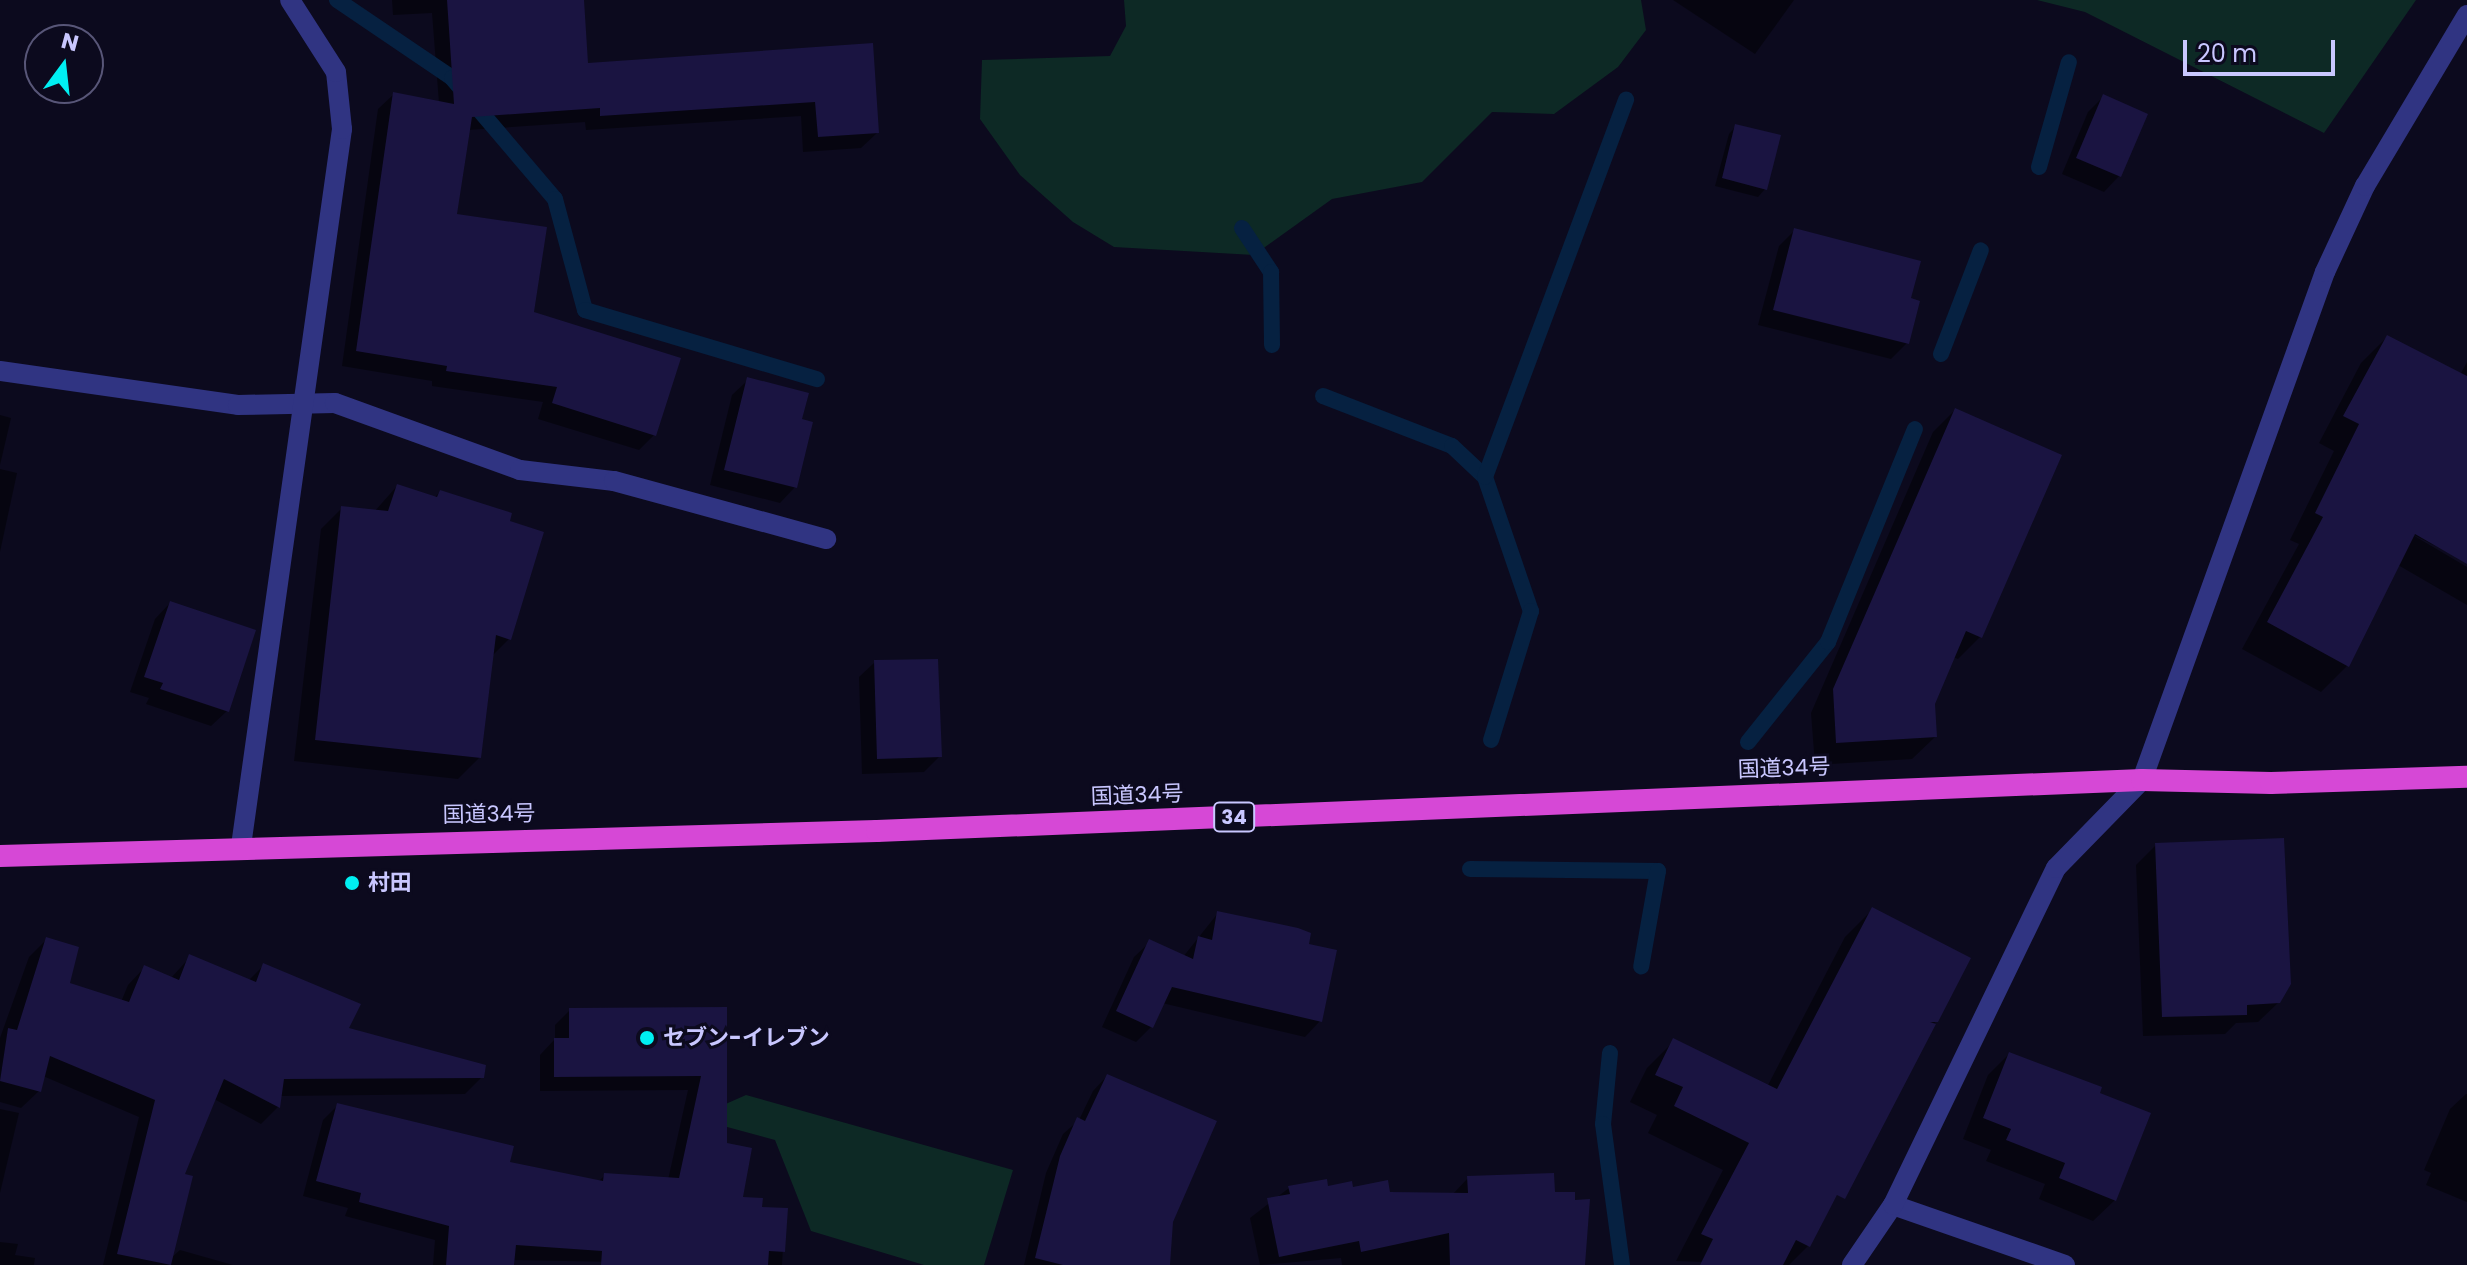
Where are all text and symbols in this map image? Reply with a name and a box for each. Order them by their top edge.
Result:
north arrow [24,24,104,104]
scale bar [2187,24,2339,74]
text: N [58,25,82,59]
text: 20 m [2197,37,2257,70]
street label: 国道34号 [1737,753,1831,783]
street label: 国道34号 [1090,780,1184,810]
street label: 国道34号 [442,800,536,828]
road number: 34 [1212,801,1256,833]
place label: 村田 [368,870,412,896]
marker: 村田 [343,874,361,892]
place label: セブン-イレブン [663,1025,830,1051]
marker: セブン-イレブン [638,1029,656,1047]

